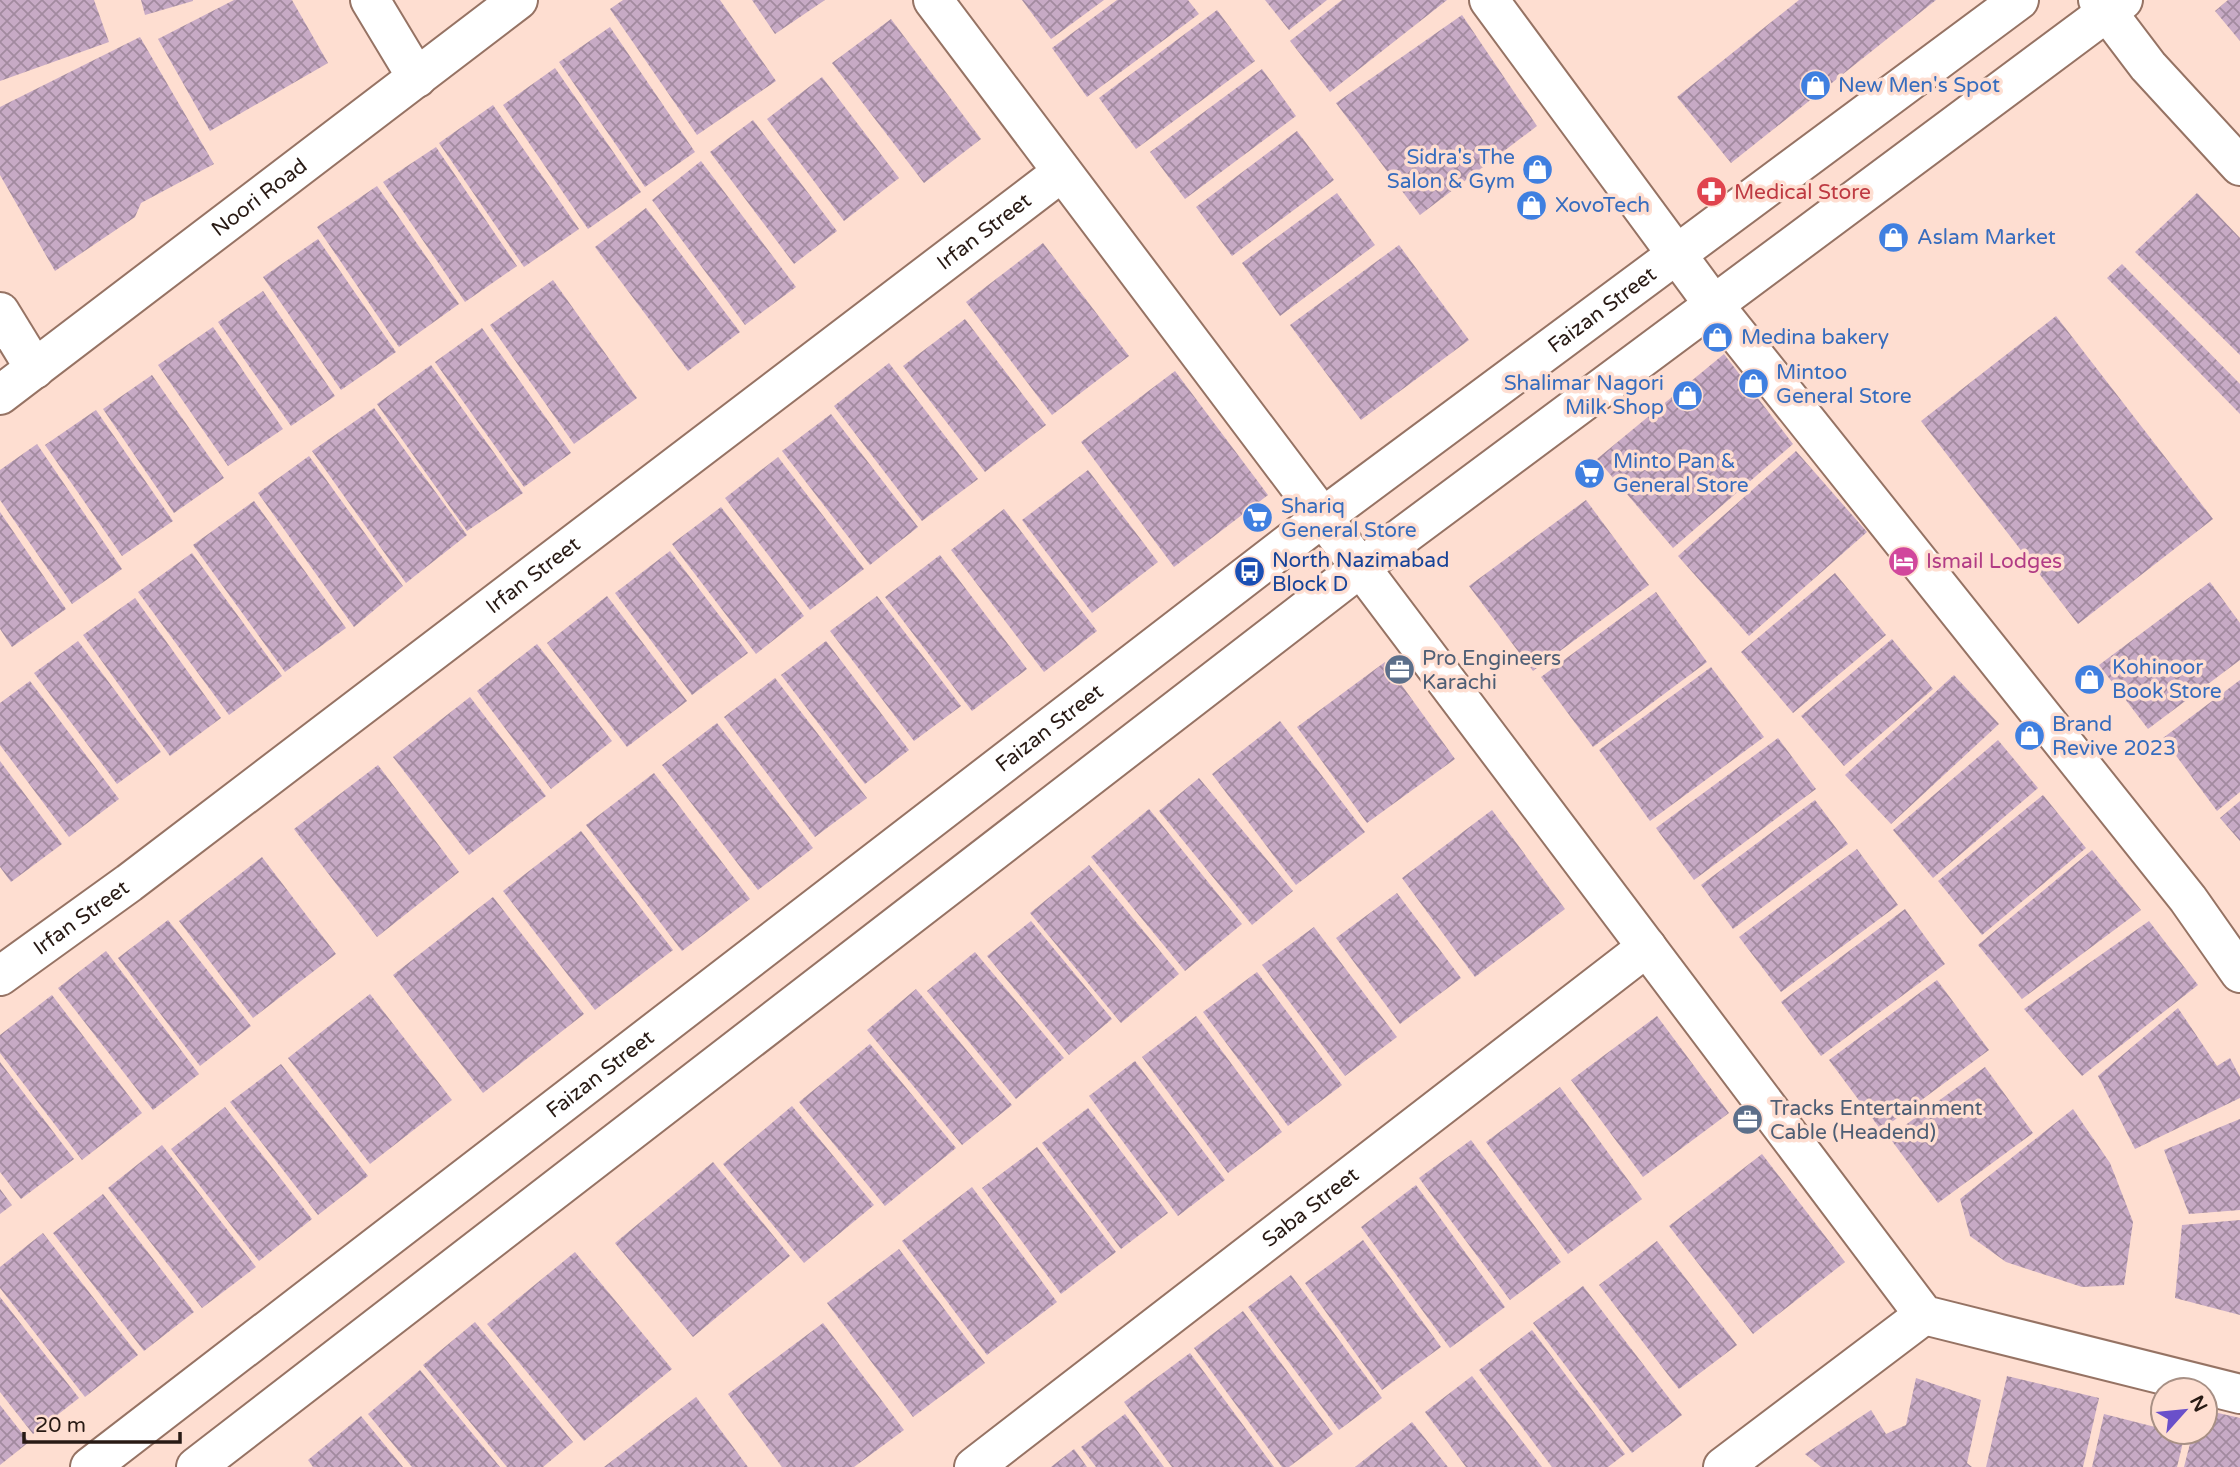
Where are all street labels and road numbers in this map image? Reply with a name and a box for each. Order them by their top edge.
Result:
street label: Noori Road [206,153,312,242]
street label: Irfan Street [932,188,1036,275]
street label: Faizan Street [1543,261,1661,358]
street label: Irfan Street [481,531,585,619]
street label: Faizan Street [991,679,1108,777]
street label: Irfan Street [29,875,134,960]
street label: Faizan Street [541,1025,659,1123]
street label: Saba Street [1257,1162,1364,1252]

